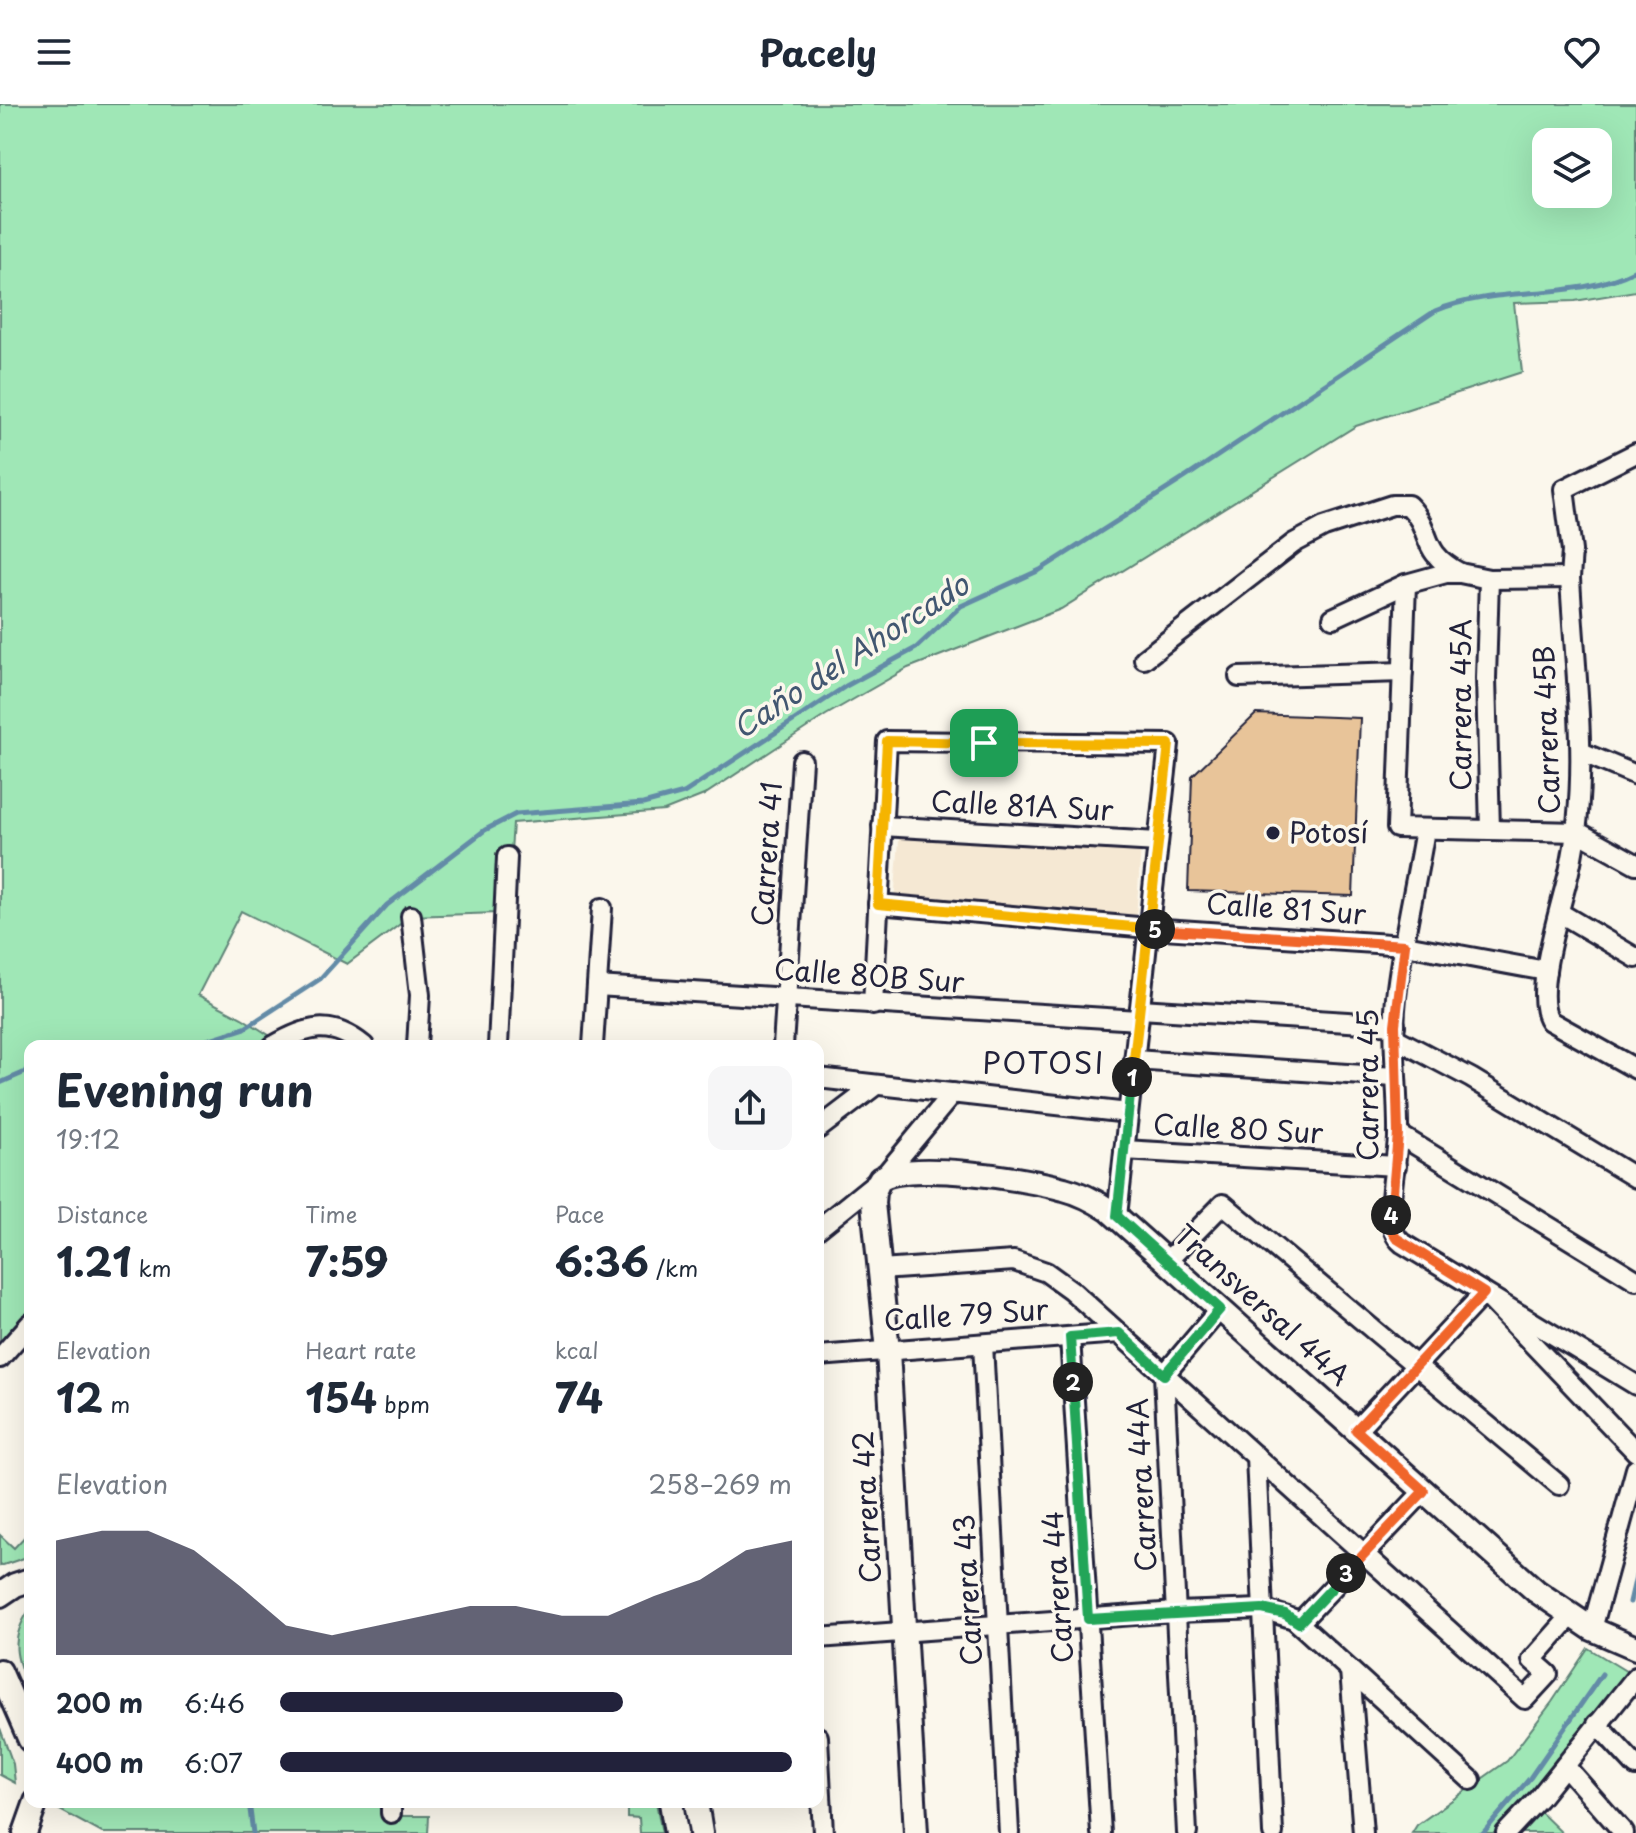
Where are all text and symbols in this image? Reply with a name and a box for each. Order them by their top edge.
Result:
text: Pacely [759,25,877,79]
icon: menu [32,30,76,74]
icon: heart [1560,30,1604,74]
map controls [1532,128,1612,208]
button: layers [1532,128,1612,208]
water label: Caño del Ahorcado [722,561,978,748]
street label: Carrera 45A [1438,619,1481,791]
street label: Carrera 45B [1521,645,1570,815]
pin [950,709,1018,777]
icon: arrive [962,721,1006,765]
street label: Calle 81A Sur [930,778,1114,831]
street label: Carrera 41 [739,780,792,928]
place label: Potosí [1289,810,1368,853]
marker: Potosí [1264,824,1282,842]
street label: Calle 81 Sur [1205,880,1368,935]
pin: 5 [1135,909,1175,949]
text: 5 [1148,912,1162,945]
street label: Calle 80B Sur [772,946,966,1003]
street label: Carrera 45 [1345,1009,1388,1161]
district label: POTOSI [982,1039,1106,1084]
text: Evening run [56,1056,314,1122]
pin: 1 [1112,1057,1152,1097]
text: 1 [1127,1060,1137,1093]
button: share [708,1066,792,1150]
street label: Calle 80 Sur [1152,1102,1324,1153]
text: 19:12 [56,1119,120,1158]
pin: 4 [1371,1195,1411,1235]
text: Distance [56,1197,148,1230]
text: Time [305,1197,357,1230]
text: Pace [555,1197,604,1230]
text: 4 [1384,1198,1398,1231]
street label: Transversal 44A [1165,1213,1361,1395]
text: 1.21 [56,1230,131,1291]
text: 7:59 [305,1230,388,1291]
text: 6:36 [555,1230,649,1291]
text: km [131,1251,172,1284]
text: /km [649,1251,698,1284]
street label: Calle 79 Sur [882,1286,1050,1341]
text: Elevation [56,1333,151,1366]
text: Heart rate [305,1333,416,1366]
text: kcal [555,1333,599,1366]
pin: 2 [1053,1362,1093,1402]
text: 2 [1065,1365,1081,1398]
text: 12 [56,1366,103,1427]
text: 154 [305,1366,377,1427]
text: 74 [555,1366,603,1427]
text: m [103,1387,130,1420]
text: bpm [377,1387,430,1420]
street label: Carrera 44A [1114,1397,1167,1573]
street label: Carrera 42 [840,1430,891,1584]
text: Elevation [56,1464,168,1503]
text: 258–269 m [648,1464,792,1503]
street label: Carrera 44 [1030,1510,1083,1665]
street label: Carrera 43 [941,1513,992,1667]
pin: 3 [1326,1553,1366,1593]
text: 3 [1339,1556,1353,1589]
text: 200 m [56,1683,143,1722]
text: 6:46 [184,1683,245,1722]
text: 400 m [56,1743,144,1782]
text: 6:07 [184,1743,243,1782]

